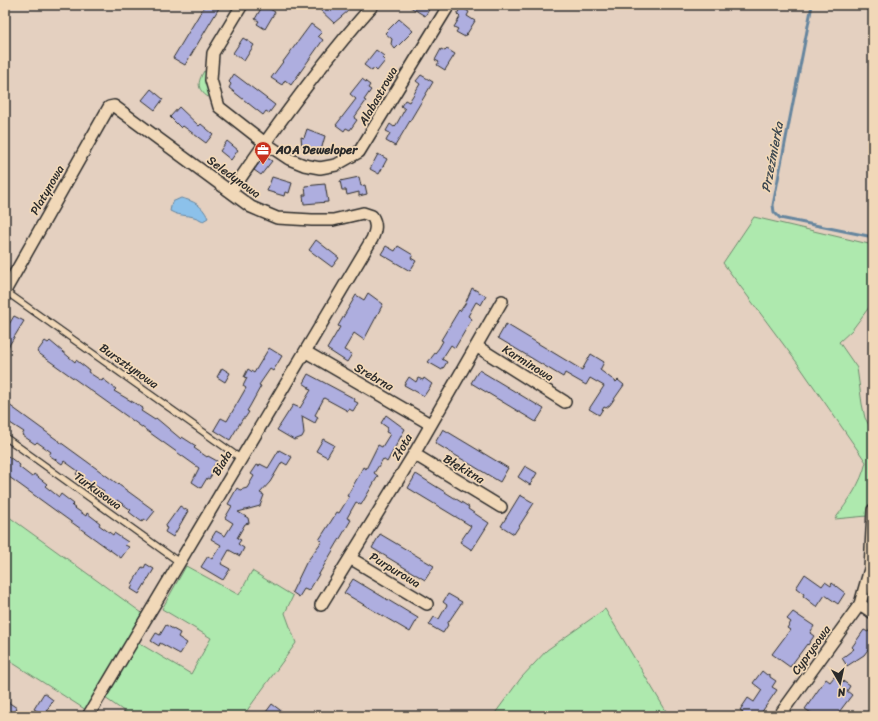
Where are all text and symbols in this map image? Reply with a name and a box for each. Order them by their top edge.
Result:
street label: Alabastrowa [352,62,404,131]
water label: Przeźmierka [754,119,790,194]
place label: AOA Deweloper [275,139,358,161]
office icon: AOA Deweloper [253,140,273,165]
street label: Seledynowa [202,150,266,204]
street label: Platynowa [24,161,70,219]
street label: Bursztynowa [95,337,164,395]
street label: Karminowa [498,338,558,388]
street label: Srebrna [350,357,399,398]
street label: Złota [385,428,419,465]
street label: Biała [206,446,238,480]
street label: Błękitna [439,448,490,491]
street label: Turkusowa [69,466,127,516]
street label: Purpurowa [365,546,425,594]
street label: Cyprysowa [785,620,837,680]
north arrow [820,663,860,703]
text: N [836,682,848,702]

